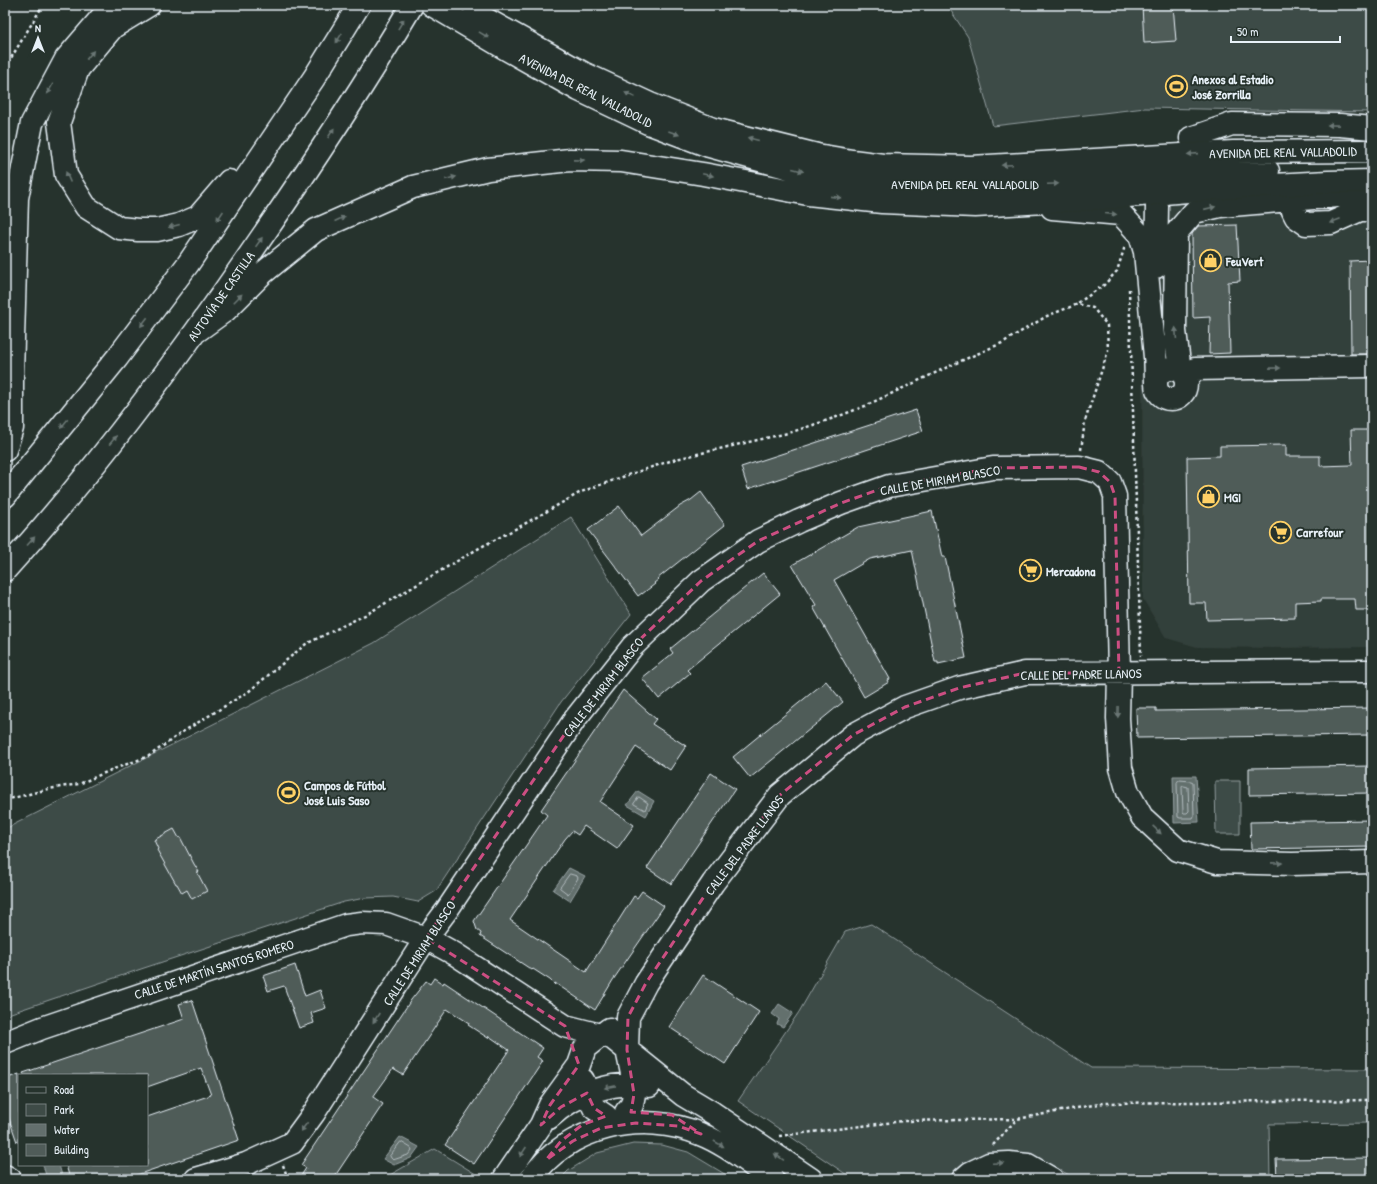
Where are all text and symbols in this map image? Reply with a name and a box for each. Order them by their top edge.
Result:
north arrow [18,18,58,58]
one-way arrow [397,18,404,30]
scale bar [1231,18,1340,44]
text: N [35,21,41,35]
text: 50 m [1237,23,1258,40]
one-way arrow [478,32,490,39]
one-way arrow [335,33,343,43]
street label: AVENIDA DEL REAL VALLADOLID [516,48,657,132]
one-way arrow [85,50,94,61]
place label: Anexos al Estadio José Zorrilla [1192,70,1274,103]
sports icon: Anexos al Estadio José Zorrilla [1164,73,1190,99]
one-way arrow [46,83,53,95]
one-way arrow [625,92,636,98]
one-way arrow [1326,122,1339,128]
one-way arrow [327,128,335,139]
one-way arrow [668,130,680,136]
one-way arrow [746,135,759,141]
street label: AVENIDA DEL REAL VALLADOLID [1209,142,1358,162]
one-way arrow [1187,151,1199,158]
one-way arrow [573,157,586,163]
one-way arrow [1000,162,1013,168]
one-way arrow [792,167,804,173]
one-way arrow [65,171,71,182]
one-way arrow [702,172,714,178]
one-way arrow [445,174,457,180]
street label: AVENIDA DEL REAL VALLADOLID [891,175,1040,193]
one-way arrow [1047,180,1059,187]
one-way arrow [830,194,842,201]
one-way arrow [1204,205,1217,211]
one-way arrow [1105,210,1117,217]
one-way arrow [216,211,224,221]
one-way arrow [334,216,345,222]
one-way arrow [1329,218,1341,224]
one-way arrow [167,223,179,229]
one-way arrow [255,236,263,247]
street label: AUTOVÍA DE CASTILLA [183,247,259,345]
shop icon: FeuVert [1197,248,1223,274]
place label: FeuVert [1225,252,1264,270]
one-way arrow [233,293,243,303]
one-way arrow [140,316,148,327]
one-way arrow [1172,327,1179,339]
one-way arrow [1269,364,1281,371]
one-way arrow [60,418,68,429]
one-way arrow [109,435,118,445]
street label: CALLE DE MIRIAM BLASCO [879,461,1001,499]
shop icon: MGI [1196,484,1222,510]
place label: MGI [1224,488,1241,506]
supermarket icon: Carrefour [1267,519,1293,545]
place label: Carrefour [1296,523,1345,541]
one-way arrow [26,536,36,546]
supermarket icon: Mercadona [1018,558,1044,584]
place label: Mercadona [1046,562,1096,580]
street label: CALLE DE MIRIAM BLASCO [558,634,648,740]
street label: CALLE DEL PADRE LLANOS [1020,664,1142,684]
one-way arrow [1115,706,1121,719]
place label: Campos de Fútbol José Luis Saso [304,776,386,809]
sports icon: Campos de Fútbol José Luis Saso [276,779,302,805]
street label: CALLE DEL PADRE LLANOS [700,791,788,899]
one-way arrow [1152,826,1162,835]
one-way arrow [1271,860,1284,866]
street label: CALLE DE MIRIAM BLASCO [378,897,460,1009]
street label: CALLE DE MARTÍN SANTOS ROMERO [132,935,296,1003]
one-way arrow [372,1012,379,1024]
legend [18,1074,148,1166]
text: Road [54,1081,74,1098]
one-way arrow [604,1084,616,1090]
text: Park [54,1101,74,1118]
text: Water [54,1121,80,1138]
one-way arrow [300,1121,308,1132]
text: Building [54,1141,89,1158]
one-way arrow [714,1141,725,1148]
one-way arrow [519,1147,527,1157]
one-way arrow [773,1153,784,1161]
one-way arrow [992,1160,1004,1167]

